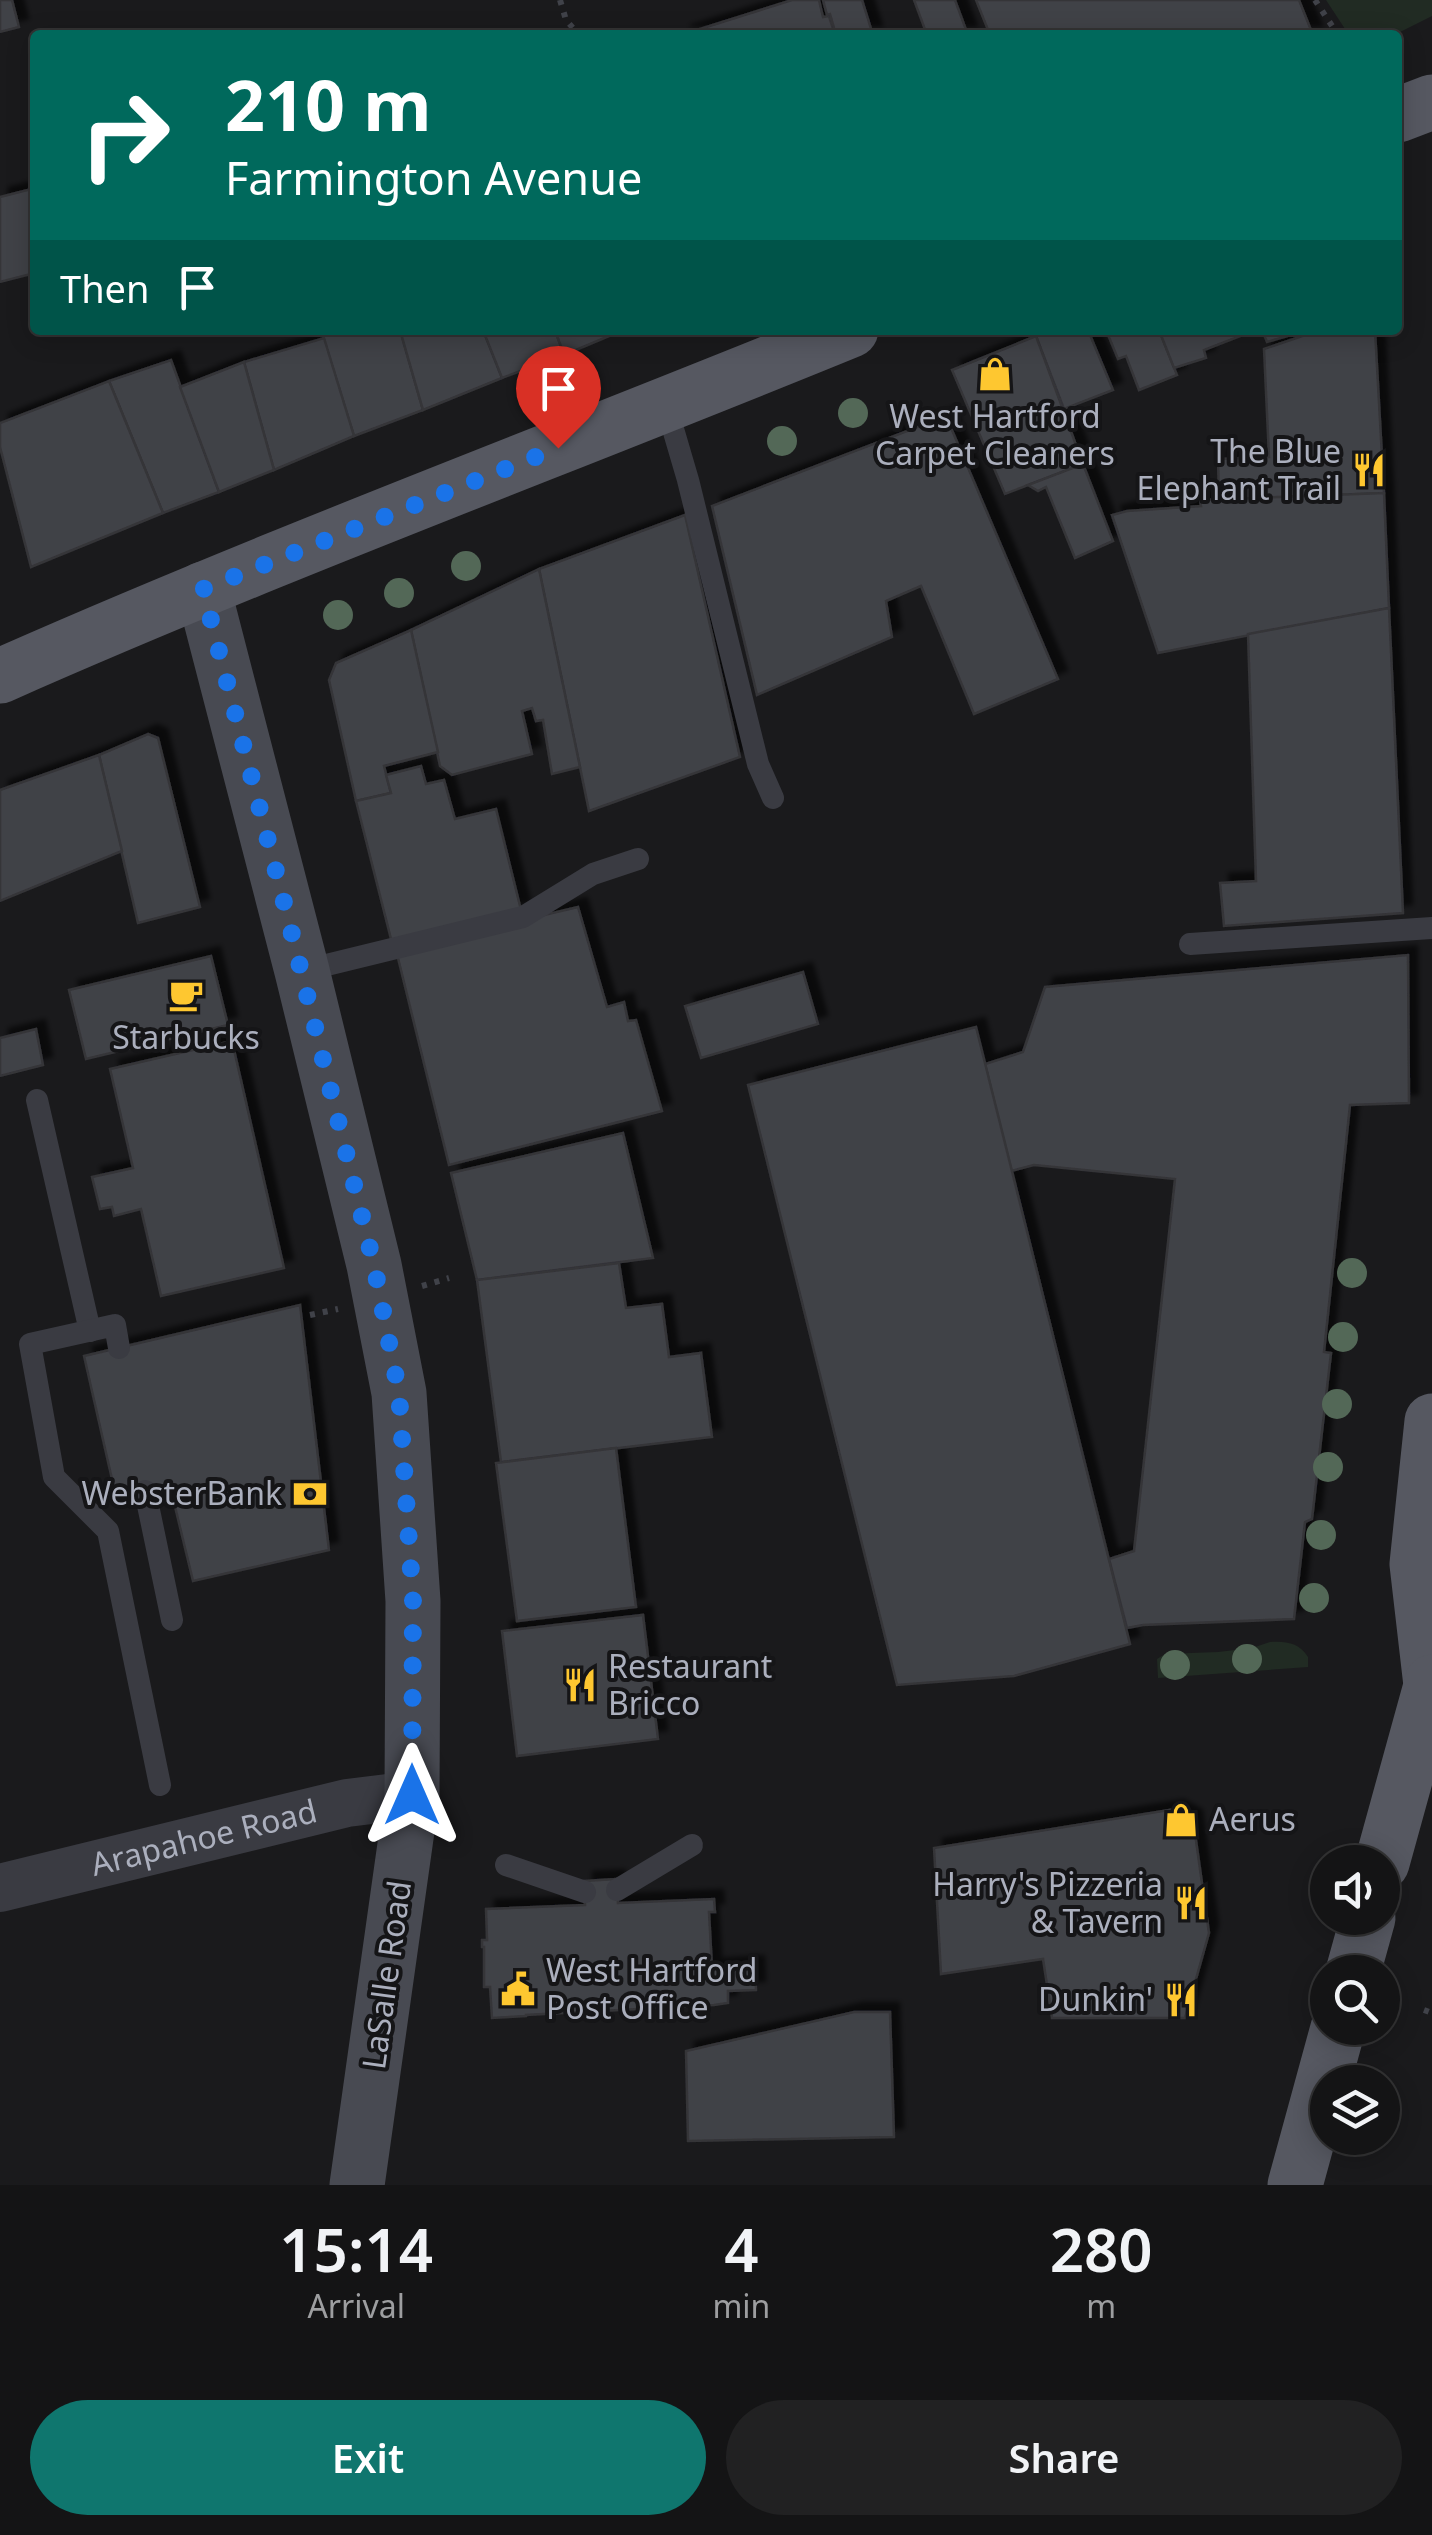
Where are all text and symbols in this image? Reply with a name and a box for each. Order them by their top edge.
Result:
text: 210 m [225,56,432,152]
icon: right [60,70,190,200]
text: Farmington Avenue [225,147,642,208]
icon: arrive [170,260,225,315]
text: Then [60,262,150,314]
pin [516,346,601,449]
shop icon: West Hartford Carpet Cleaners [976,355,1014,393]
icon: arrive [531,361,586,416]
place label: West Hartford Carpet Cleaners [875,394,1115,474]
place label: The Blue Elephant Trail [1137,429,1341,509]
restaurant icon: The Blue Elephant Trail [1350,451,1388,489]
cafe icon: Starbucks [167,976,205,1014]
place label: Starbucks [112,1015,260,1058]
place label: WebsterBank [81,1471,282,1514]
bank icon: WebsterBank [291,1475,329,1513]
place label: Restaurant Bricco [608,1644,772,1724]
restaurant icon: Restaurant Bricco [561,1666,599,1704]
position arrow [360,1743,464,1847]
street label: Arapahoe Road [86,1788,321,1885]
place label: Aerus [1209,1797,1296,1840]
shop icon: Aerus [1162,1801,1200,1839]
map controls [1310,1845,1400,2155]
button: sound [1310,1845,1400,1935]
place label: Harry's Pizzeria & Tavern [932,1862,1163,1942]
street label: LaSalle Road [351,1878,420,2072]
restaurant icon: Harry's Pizzeria & Tavern [1172,1884,1210,1922]
place label: West Hartford Post Office [546,1948,757,2028]
button: search [1310,1955,1400,2045]
public building icon: West Hartford Post Office [499,1970,537,2008]
place label: Dunkin' [1038,1977,1153,2020]
restaurant icon: Dunkin' [1162,1981,1200,2019]
button: layers [1310,2065,1400,2155]
text: 15:14 [279,2208,433,2290]
text: 4 [724,2208,759,2290]
text: 280 [1050,2208,1153,2290]
text: Arrival [307,2284,405,2327]
text: min [712,2284,770,2327]
text: m [1086,2284,1116,2327]
button: Exit [30,2400,706,2515]
button: Share [726,2400,1402,2515]

